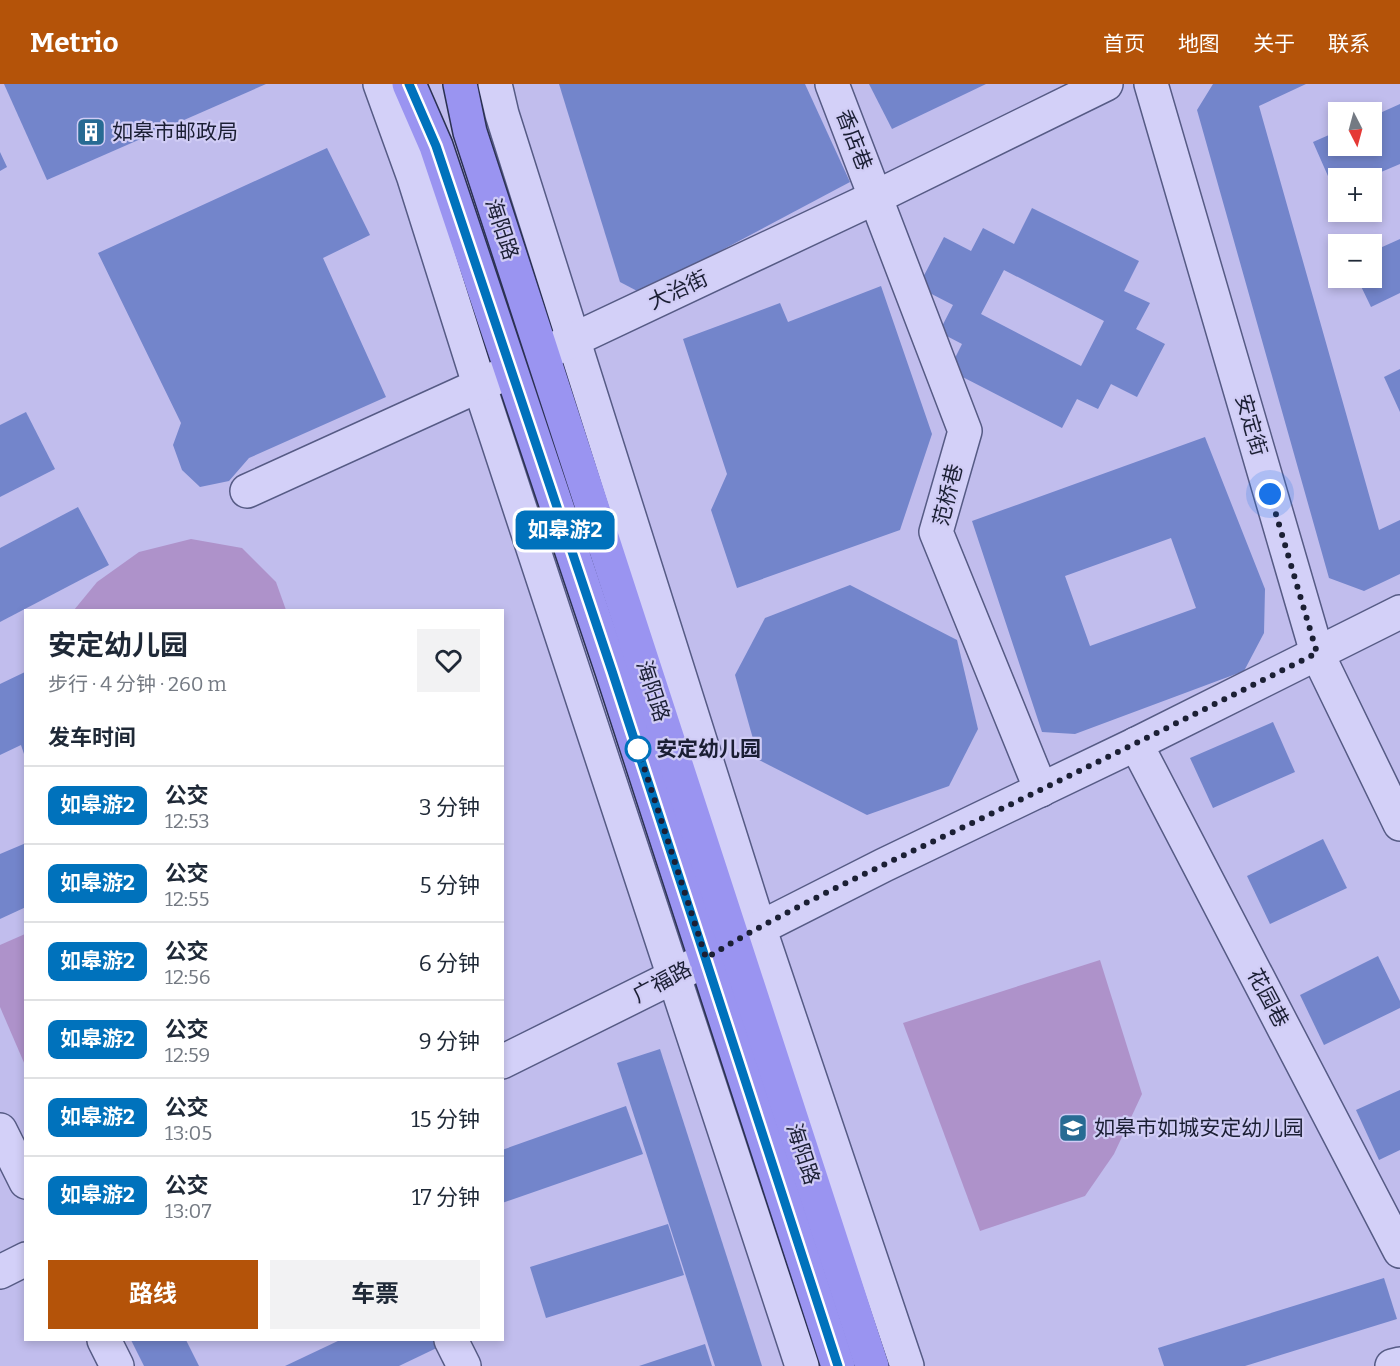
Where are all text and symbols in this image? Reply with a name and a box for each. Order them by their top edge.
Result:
text: Metrio [30,26,119,59]
text: 首页 [1103,31,1145,57]
text: 地图 [1178,31,1220,57]
text: 关于 [1253,31,1295,57]
text: 联系 [1328,31,1370,57]
north arrow [1328,102,1382,156]
map controls [1328,102,1382,288]
street label: 香店巷 [831,106,877,174]
building icon: 如皋市邮政局 [75,116,107,148]
place label: 如皋市邮政局 [112,119,238,145]
button: + [1328,168,1382,222]
street label: 海阳路 [480,195,524,263]
button: − [1328,234,1382,288]
street label: 大治街 [644,265,712,315]
street label: 安定街 [1230,391,1272,459]
street label: 范桥巷 [928,461,968,529]
your location [1255,479,1285,509]
line badge: 如皋游2 [523,510,607,550]
text: 如皋游2 [528,517,602,543]
text: 安定幼儿园 [48,629,188,662]
button: heart [417,629,480,692]
street label: 海阳路 [631,657,675,725]
text: 步行 · 4 分钟 · 260 m [48,672,227,696]
text: 发车时间 [48,724,136,751]
marker: 安定幼儿园 [625,736,651,762]
place label: 安定幼儿园 [656,736,761,762]
text: 公交 [165,782,209,809]
text: 如皋游2 [60,792,135,818]
text: 3 分钟 [419,794,480,821]
text: 12:53 [165,809,210,833]
text: 公交 [165,860,209,887]
text: 如皋游2 [60,870,135,896]
text: 5 分钟 [420,872,480,899]
text: 12:55 [165,887,209,911]
text: 公交 [165,938,209,965]
text: 如皋游2 [60,948,135,974]
text: 6 分钟 [419,950,480,977]
street label: 广福路 [628,956,696,1008]
street label: 花园巷 [1242,964,1294,1032]
text: 12:56 [165,965,210,989]
text: 公交 [165,1016,209,1043]
text: 如皋游2 [60,1026,135,1052]
text: 9 分钟 [419,1028,480,1055]
text: 12:59 [165,1043,210,1067]
text: 公交 [165,1094,209,1121]
text: 如皋游2 [60,1104,135,1130]
text: 15 分钟 [411,1106,480,1133]
school or university icon: 如皋市如城安定幼儿园 [1057,1112,1089,1144]
place label: 如皋市如城安定幼儿园 [1094,1115,1304,1141]
street label: 海阳路 [781,1120,825,1188]
text: 13:05 [165,1121,212,1145]
text: 公交 [165,1172,209,1199]
text: 如皋游2 [60,1182,135,1208]
text: 17 分钟 [412,1184,480,1211]
text: 13:07 [165,1199,211,1223]
button: 路线 [48,1260,258,1329]
button: 车票 [270,1260,480,1329]

